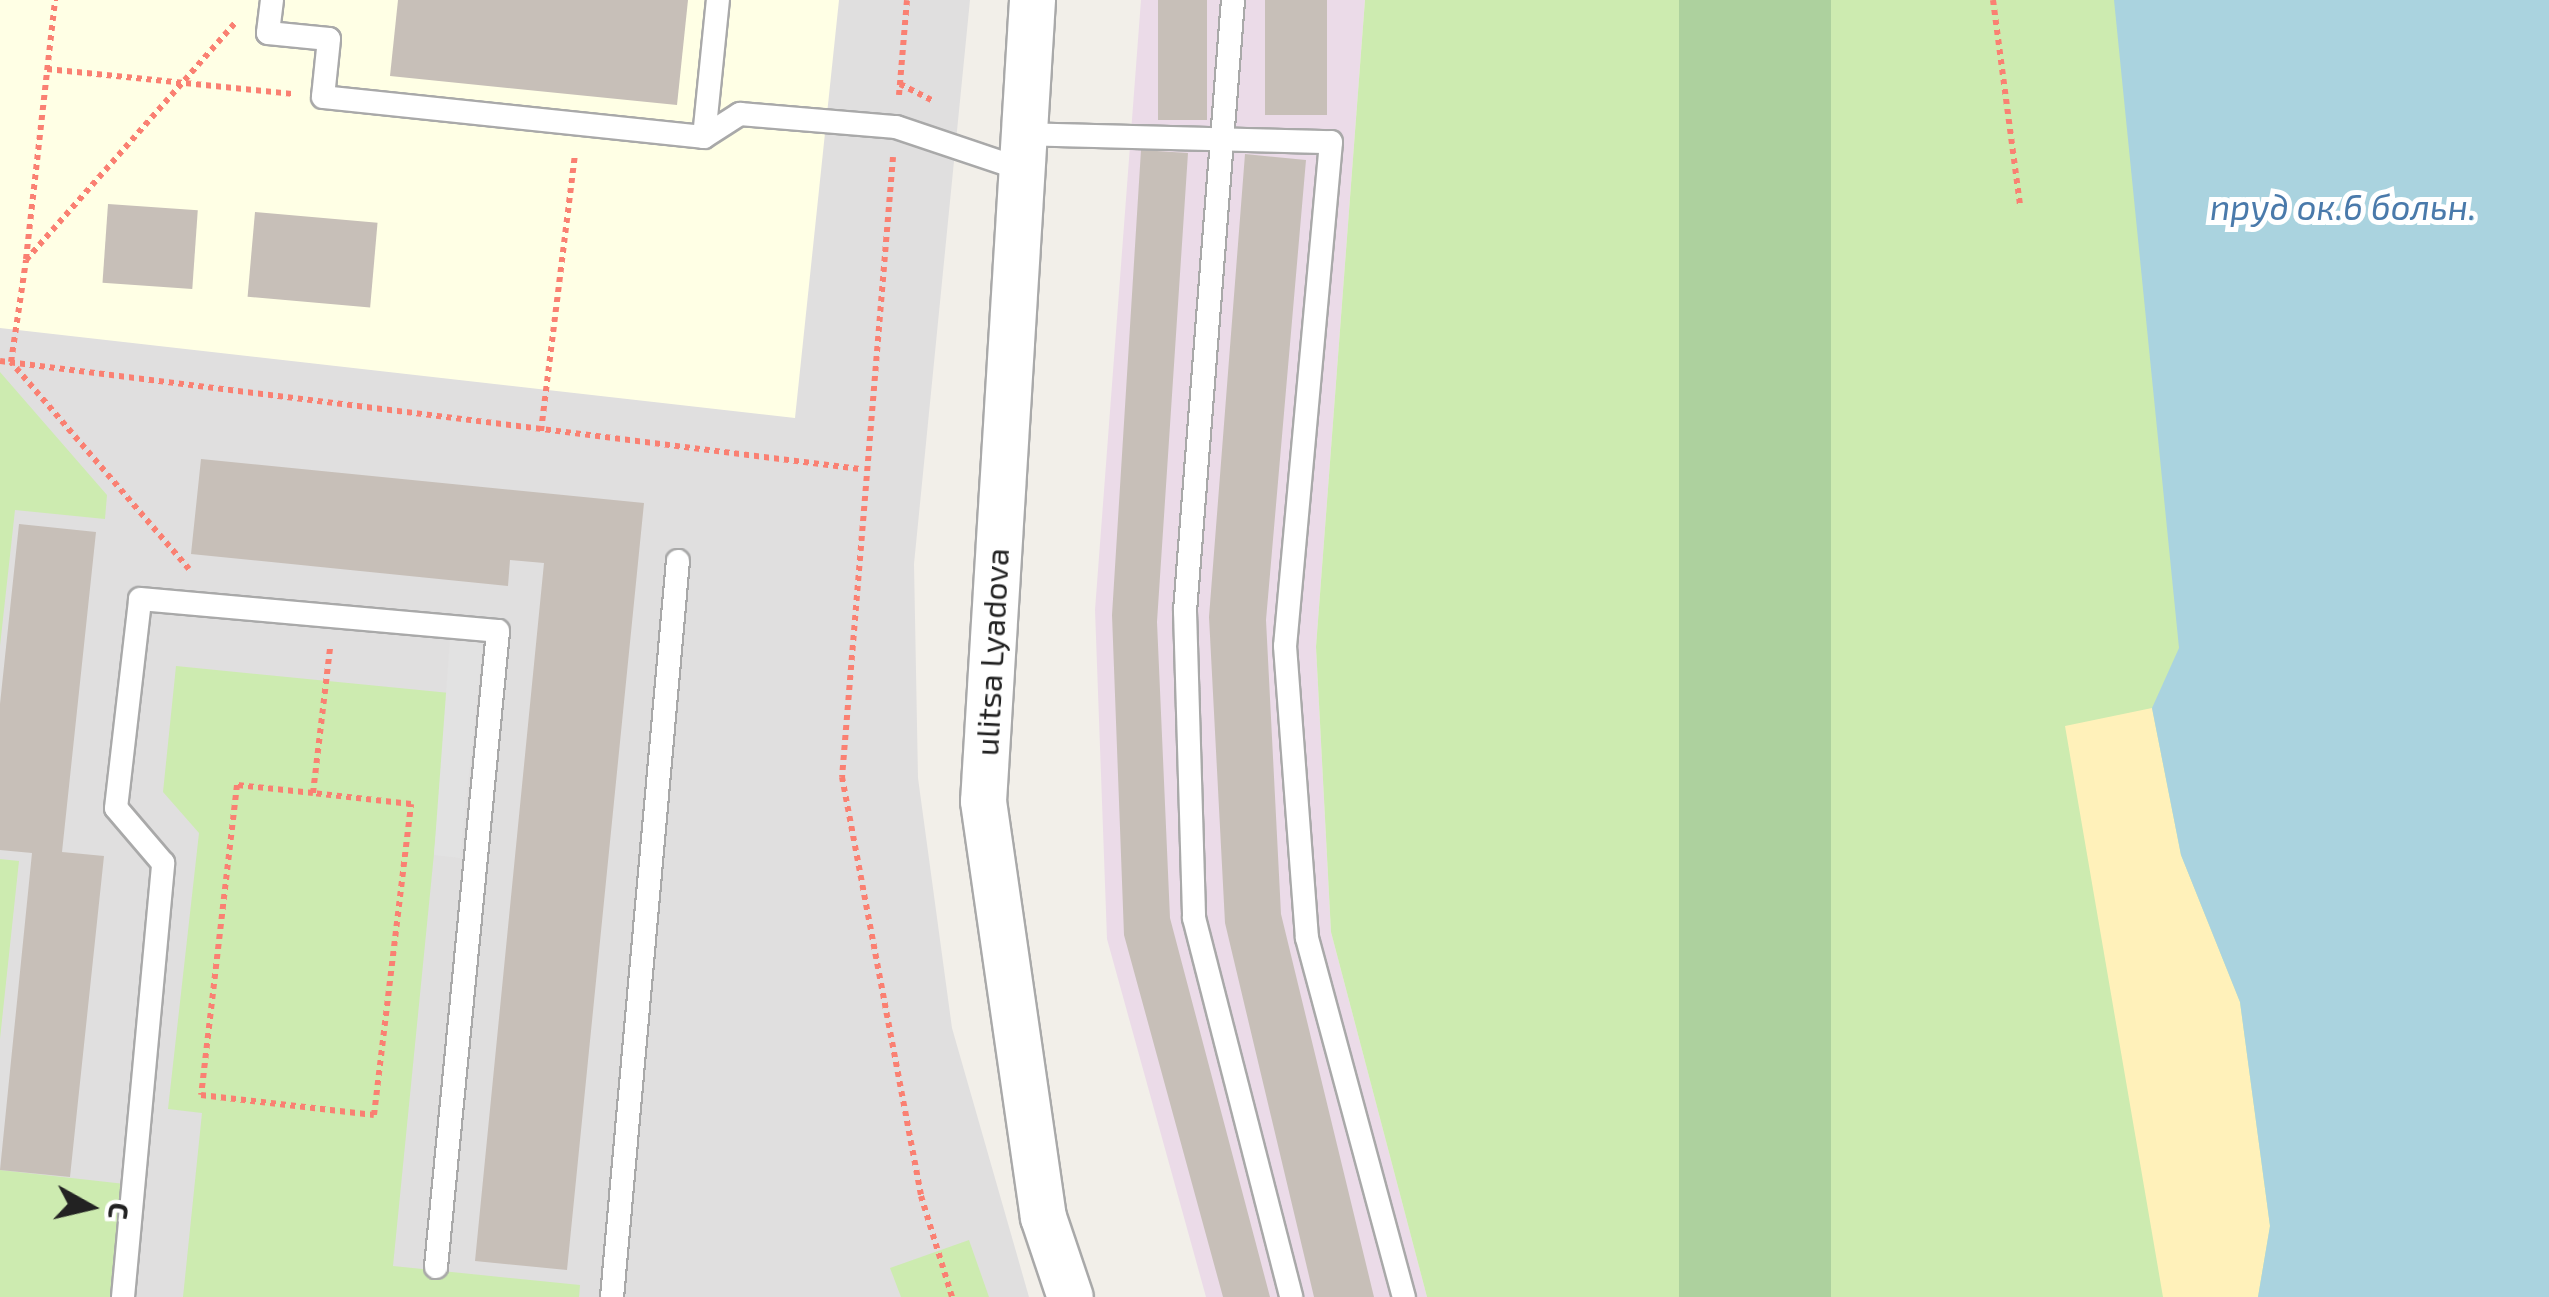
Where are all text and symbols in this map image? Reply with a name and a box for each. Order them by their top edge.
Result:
water label: пруд ок.6 больн. [2210,185,2476,227]
street label: ulitsa Lyadova [966,547,1016,757]
north arrow [40,1157,140,1257]
text: С [102,1201,138,1222]

